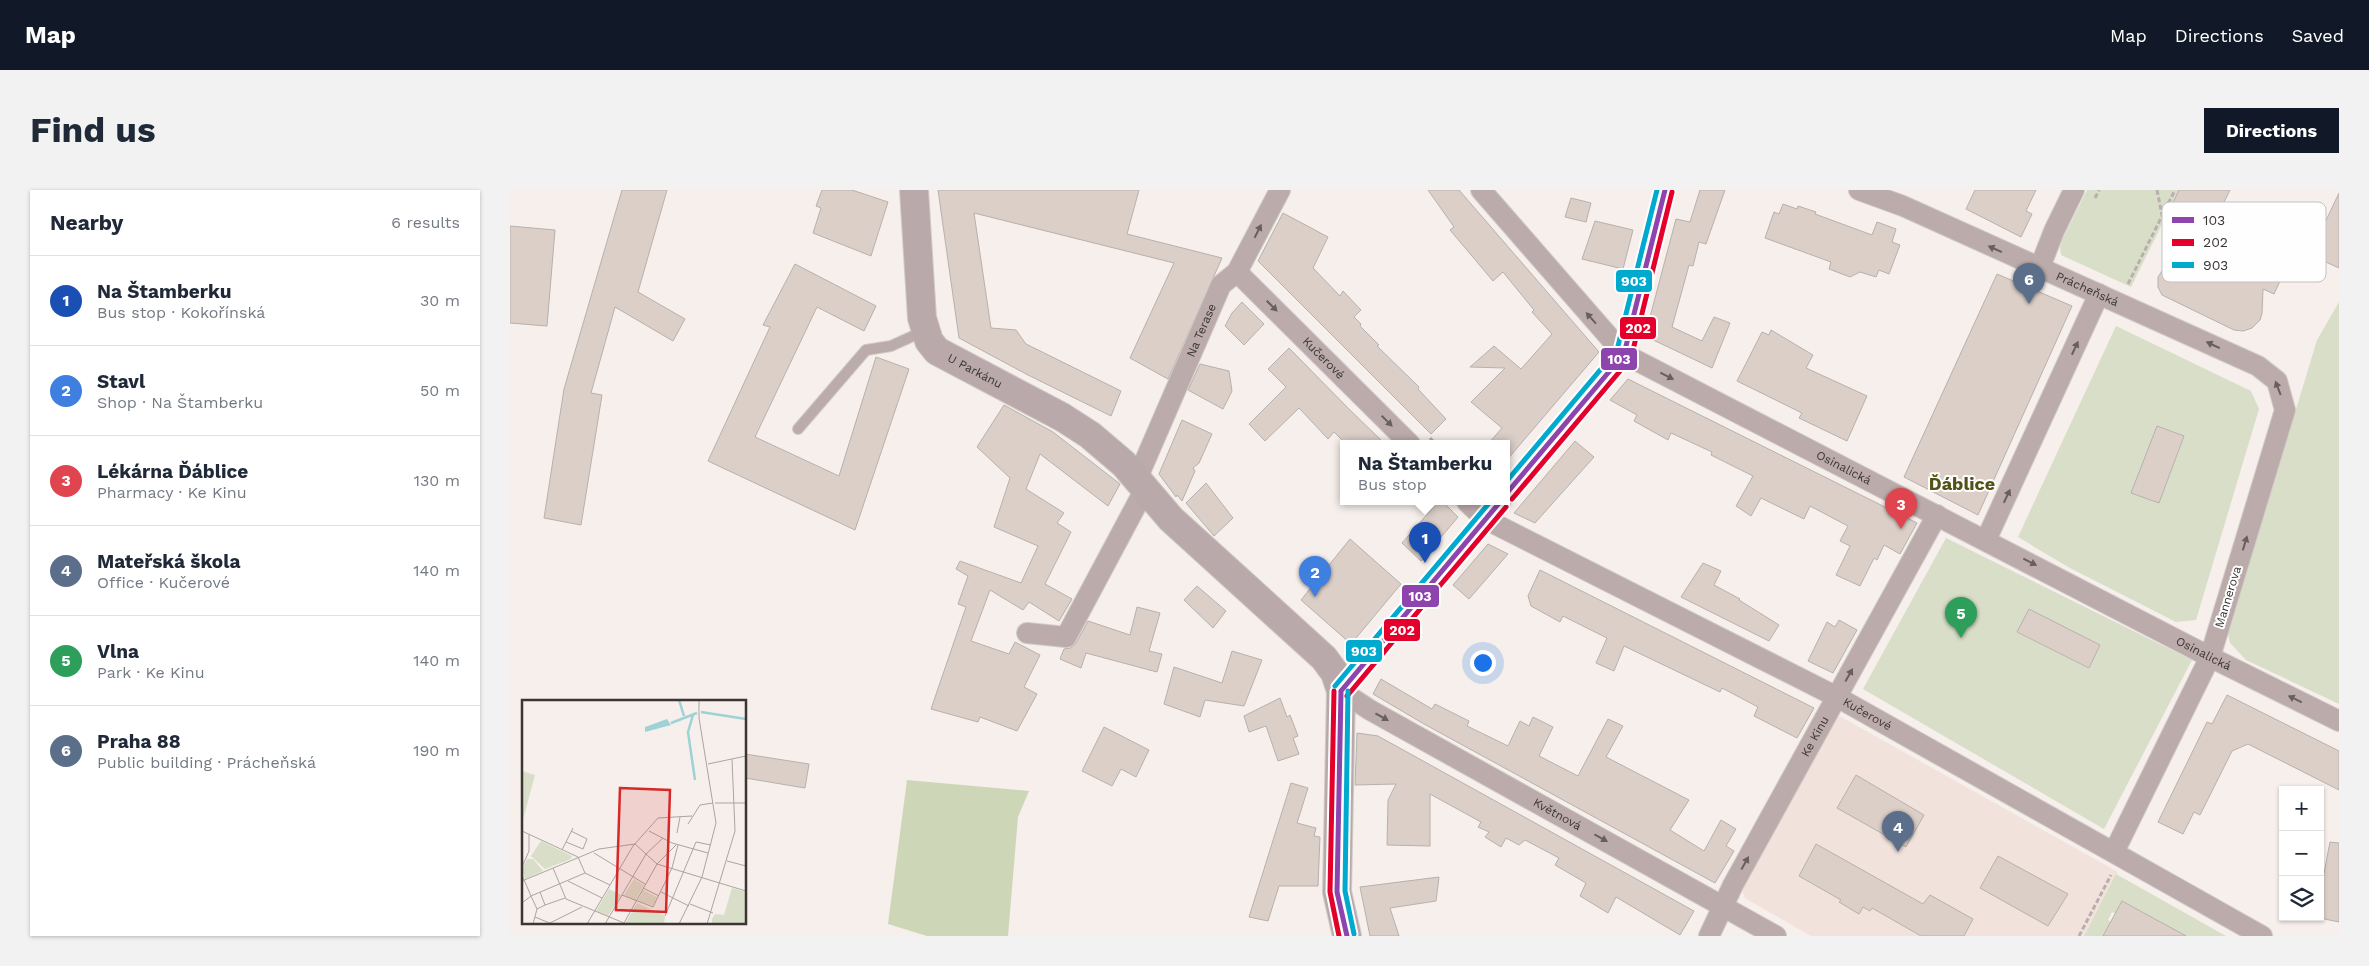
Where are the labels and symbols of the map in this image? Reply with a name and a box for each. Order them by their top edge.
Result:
legend [2162,202,2326,282]
text: 103 [2203,212,2225,228]
one-way arrow [1254,224,1262,238]
text: 202 [2203,234,2228,250]
one-way arrow [1988,245,2002,253]
text: 903 [2203,257,2228,273]
pin: 6 [2013,263,2045,304]
line badge: 903 [1615,269,1653,293]
street label: Prácheňská [2054,269,2121,309]
text: 903 [1621,273,1647,289]
one-way arrow [1266,300,1278,312]
street label: Na Terase [1184,301,1219,359]
one-way arrow [1585,312,1597,324]
line badge: 202 [1619,316,1657,340]
text: 202 [1625,320,1651,336]
street label: Kučerové [1300,334,1348,382]
one-way arrow [2071,341,2079,355]
one-way arrow [2206,341,2221,350]
line badge: 103 [1600,347,1638,371]
street label: U Parkánu [945,351,1005,391]
text: 103 [1607,351,1631,367]
one-way arrow [1660,372,1675,380]
one-way arrow [2274,380,2282,395]
one-way arrow [1381,415,1393,427]
street label: Osinalická [1814,448,1874,488]
district label: Ďáblice [1929,473,1995,494]
pin: 3 [1885,488,1917,529]
one-way arrow [2003,489,2011,503]
pin: 1 [1409,522,1441,563]
one-way arrow [2241,535,2249,550]
pin: 2 [1299,556,1331,597]
one-way arrow [2022,558,2037,566]
street label: Mannerova [2212,564,2244,629]
line badge: 103 [1401,584,1440,608]
text: 103 [1408,588,1432,604]
pin: 5 [1945,597,1977,638]
line badge: 202 [1383,618,1421,642]
text: 202 [1389,622,1415,638]
street label: Osinalická [2174,634,2234,673]
line badge: 903 [1345,639,1383,663]
text: 903 [1351,643,1377,659]
your location [1470,650,1496,676]
one-way arrow [1845,667,1853,682]
street label: Kučerové [1840,695,1894,733]
one-way arrow [2288,695,2303,703]
inset map [522,700,746,924]
one-way arrow [1375,713,1389,721]
street label: Ke Kinu [1798,714,1832,759]
street label: Květnová [1531,795,1584,833]
pin: 4 [1882,811,1914,852]
one-way arrow [1593,834,1608,842]
one-way arrow [1741,856,1749,870]

